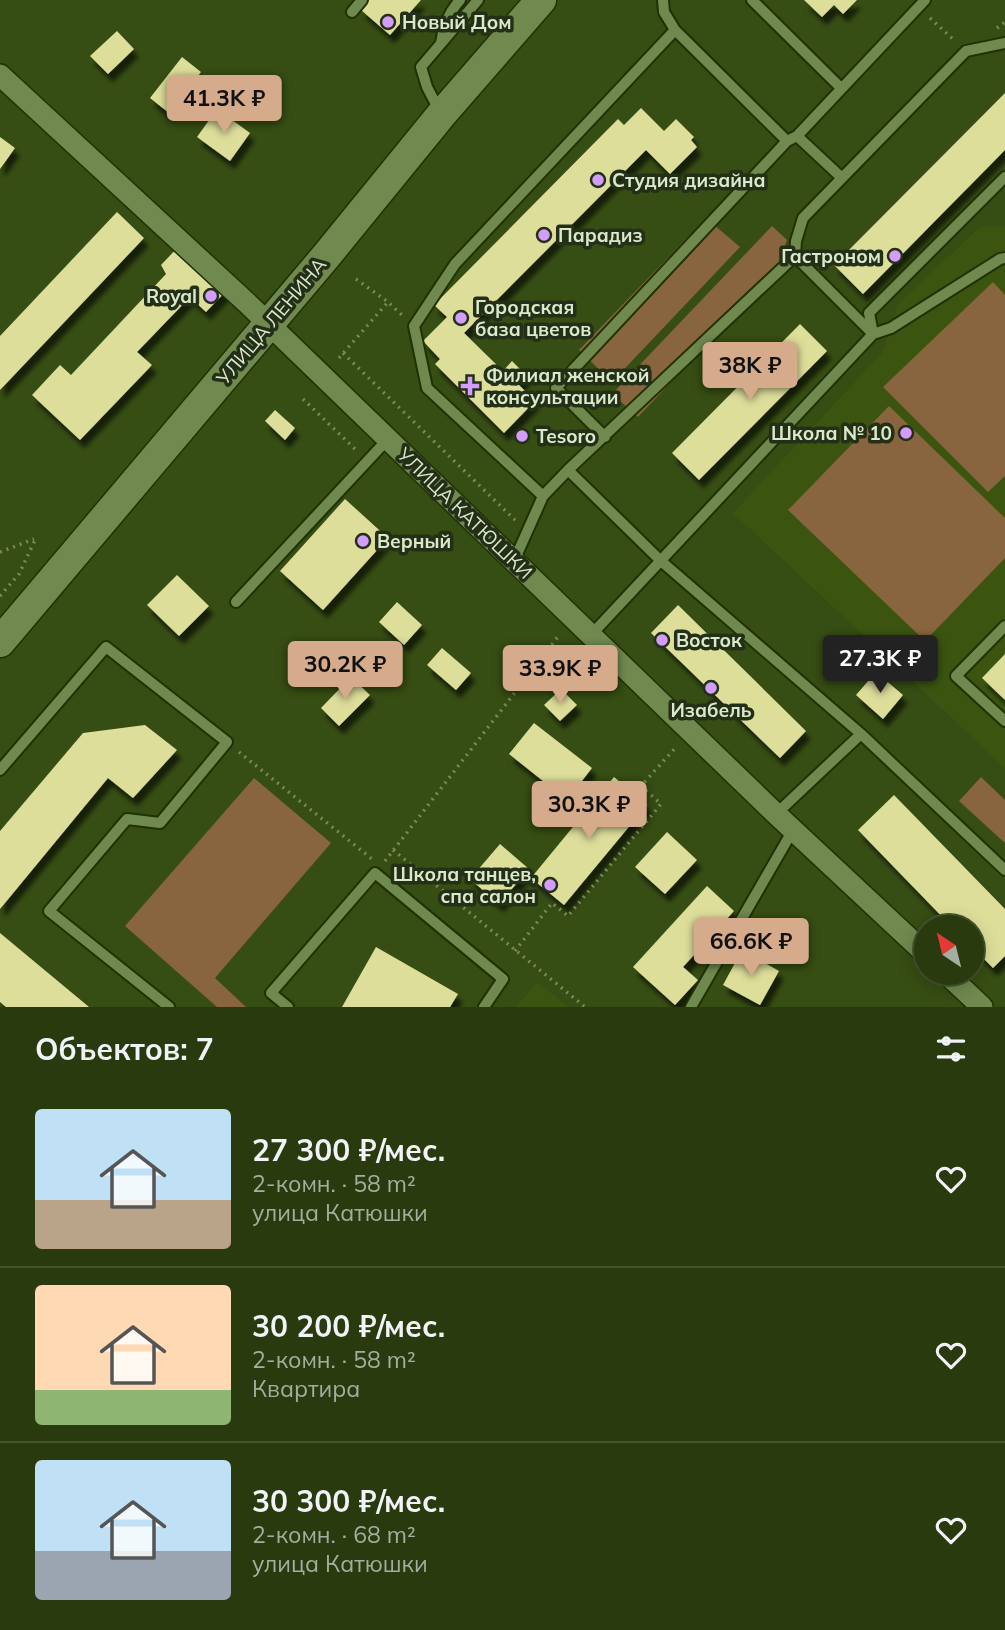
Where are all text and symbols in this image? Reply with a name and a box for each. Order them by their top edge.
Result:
place label: Новый Дом [402,10,512,34]
marker: Новый Дом [380,14,396,30]
pin: 41.3K ₽ [159,76,289,135]
text: 41.3K ₽ [183,83,265,112]
place label: Студия дизайна [612,168,766,192]
marker: Студия дизайна [590,172,606,188]
place label: Парадиз [558,223,643,247]
marker: Парадиз [536,227,552,243]
place label: Гастроном [781,244,881,268]
marker: Гастроном [887,248,903,264]
street label: УЛИЦА ЛЕНИНА [210,253,331,390]
place label: Royal [146,284,197,308]
marker: Royal [203,288,219,304]
place label: Городская база цветов [475,295,591,341]
marker: Городская база цветов [453,310,469,326]
pin: 38K ₽ [701,342,799,402]
text: 38K ₽ [718,350,782,379]
place label: Филиал женской консультации [486,363,649,409]
marker: Филиал женской консультации [460,376,480,396]
place label: Школа № 10 [771,421,892,445]
place label: Tesoro [536,424,596,448]
marker: Школа № 10 [898,425,914,441]
marker: Tesoro [514,428,530,444]
street label: УЛИЦА КАТЮШКИ [392,442,538,584]
place label: Верный [377,529,451,553]
marker: Верный [355,533,371,549]
place label: Восток [676,628,742,652]
marker: Восток [654,632,670,648]
pin: 27.3K ₽ [815,636,945,695]
pin: 30.2K ₽ [280,642,410,701]
text: 27.3K ₽ [839,643,921,672]
pin: 33.9K ₽ [495,646,625,705]
text: 30.2K ₽ [304,649,386,678]
text: 33.9K ₽ [519,653,601,682]
marker: Изабель [703,680,719,696]
place label: Изабель [671,698,752,722]
pin: 30.3K ₽ [524,782,654,841]
text: 30.3K ₽ [548,789,630,818]
place label: Школа танцев, спа салон [393,862,536,908]
marker: Школа танцев, спа салон [542,877,558,893]
north arrow [914,915,984,985]
map controls [914,915,984,985]
pin: 66.6K ₽ [686,918,816,978]
text: 66.6K ₽ [710,926,792,955]
text: Объектов: 7 [35,1030,214,1068]
icon: filters [932,1030,970,1068]
text: 27 300 ₽/мес. [252,1131,445,1169]
icon: home [91,1137,175,1221]
icon: heart [932,1160,970,1198]
text: 2-комн. · 58 m² [252,1169,416,1198]
text: улица Катюшки [252,1198,428,1227]
text: 30 200 ₽/мес. [252,1307,445,1345]
icon: home [91,1313,175,1397]
icon: heart [932,1336,970,1374]
text: 2-комн. · 58 m² [252,1345,416,1374]
text: Квартира [252,1374,360,1403]
text: 30 300 ₽/мес. [252,1482,445,1520]
icon: home [91,1488,175,1572]
icon: heart [932,1511,970,1549]
text: 2-комн. · 68 m² [252,1520,416,1549]
text: улица Катюшки [252,1549,428,1578]

